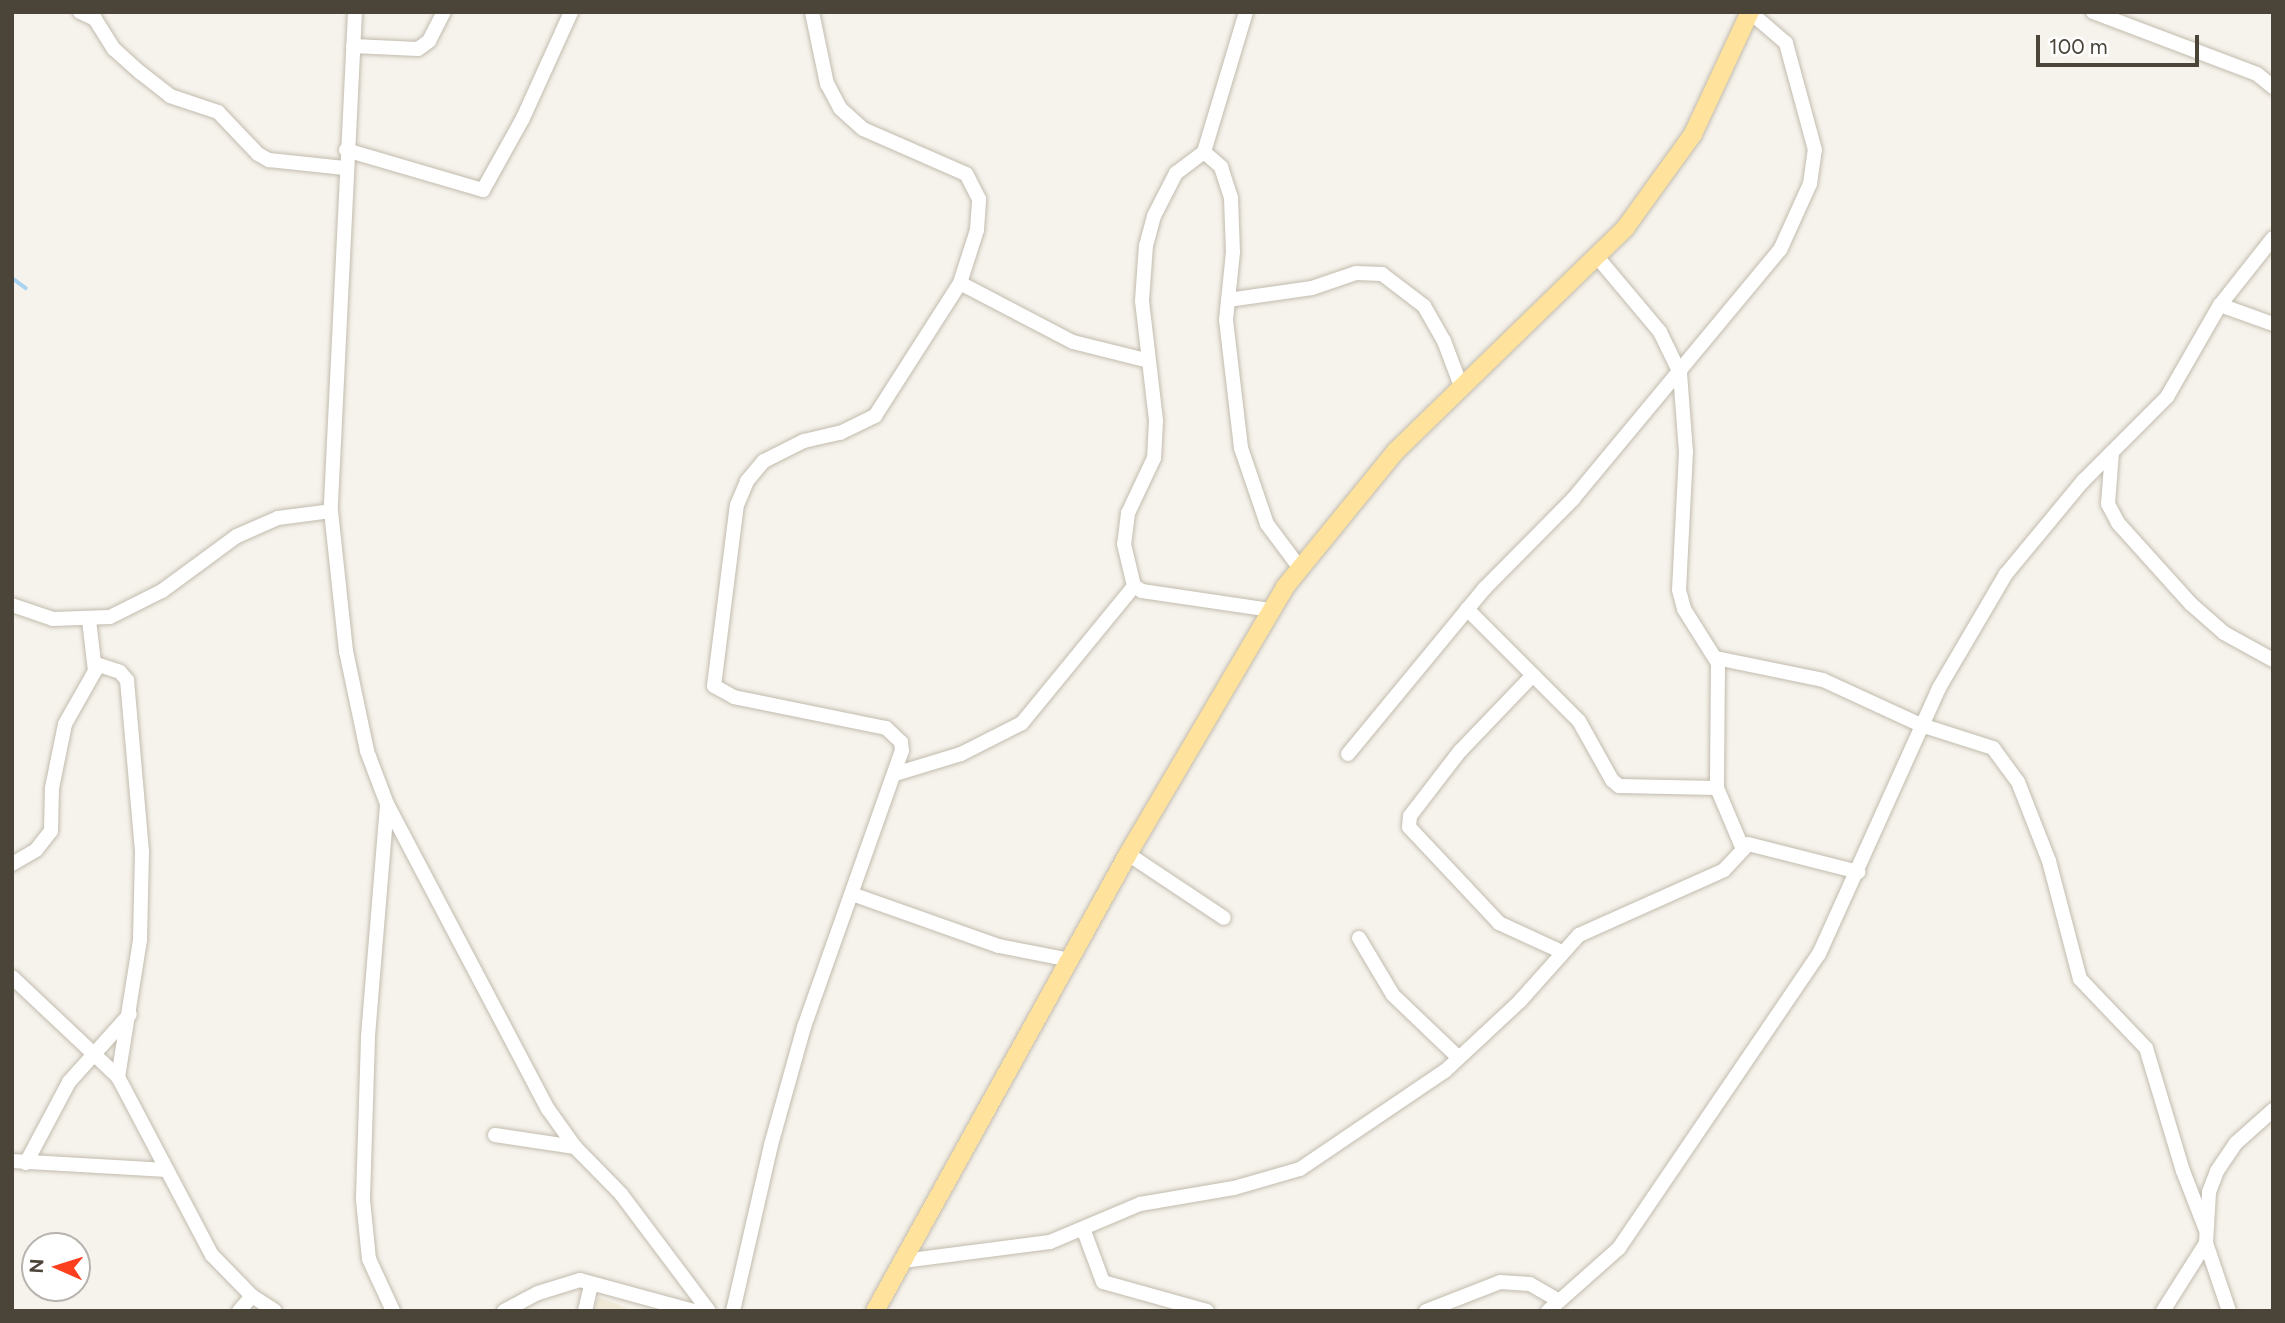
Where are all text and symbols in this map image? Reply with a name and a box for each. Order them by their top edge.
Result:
scale bar [2040,21,2203,65]
text: 100 m [2049,34,2108,59]
north arrow [21,1232,91,1302]
text: N [25,1258,48,1274]

